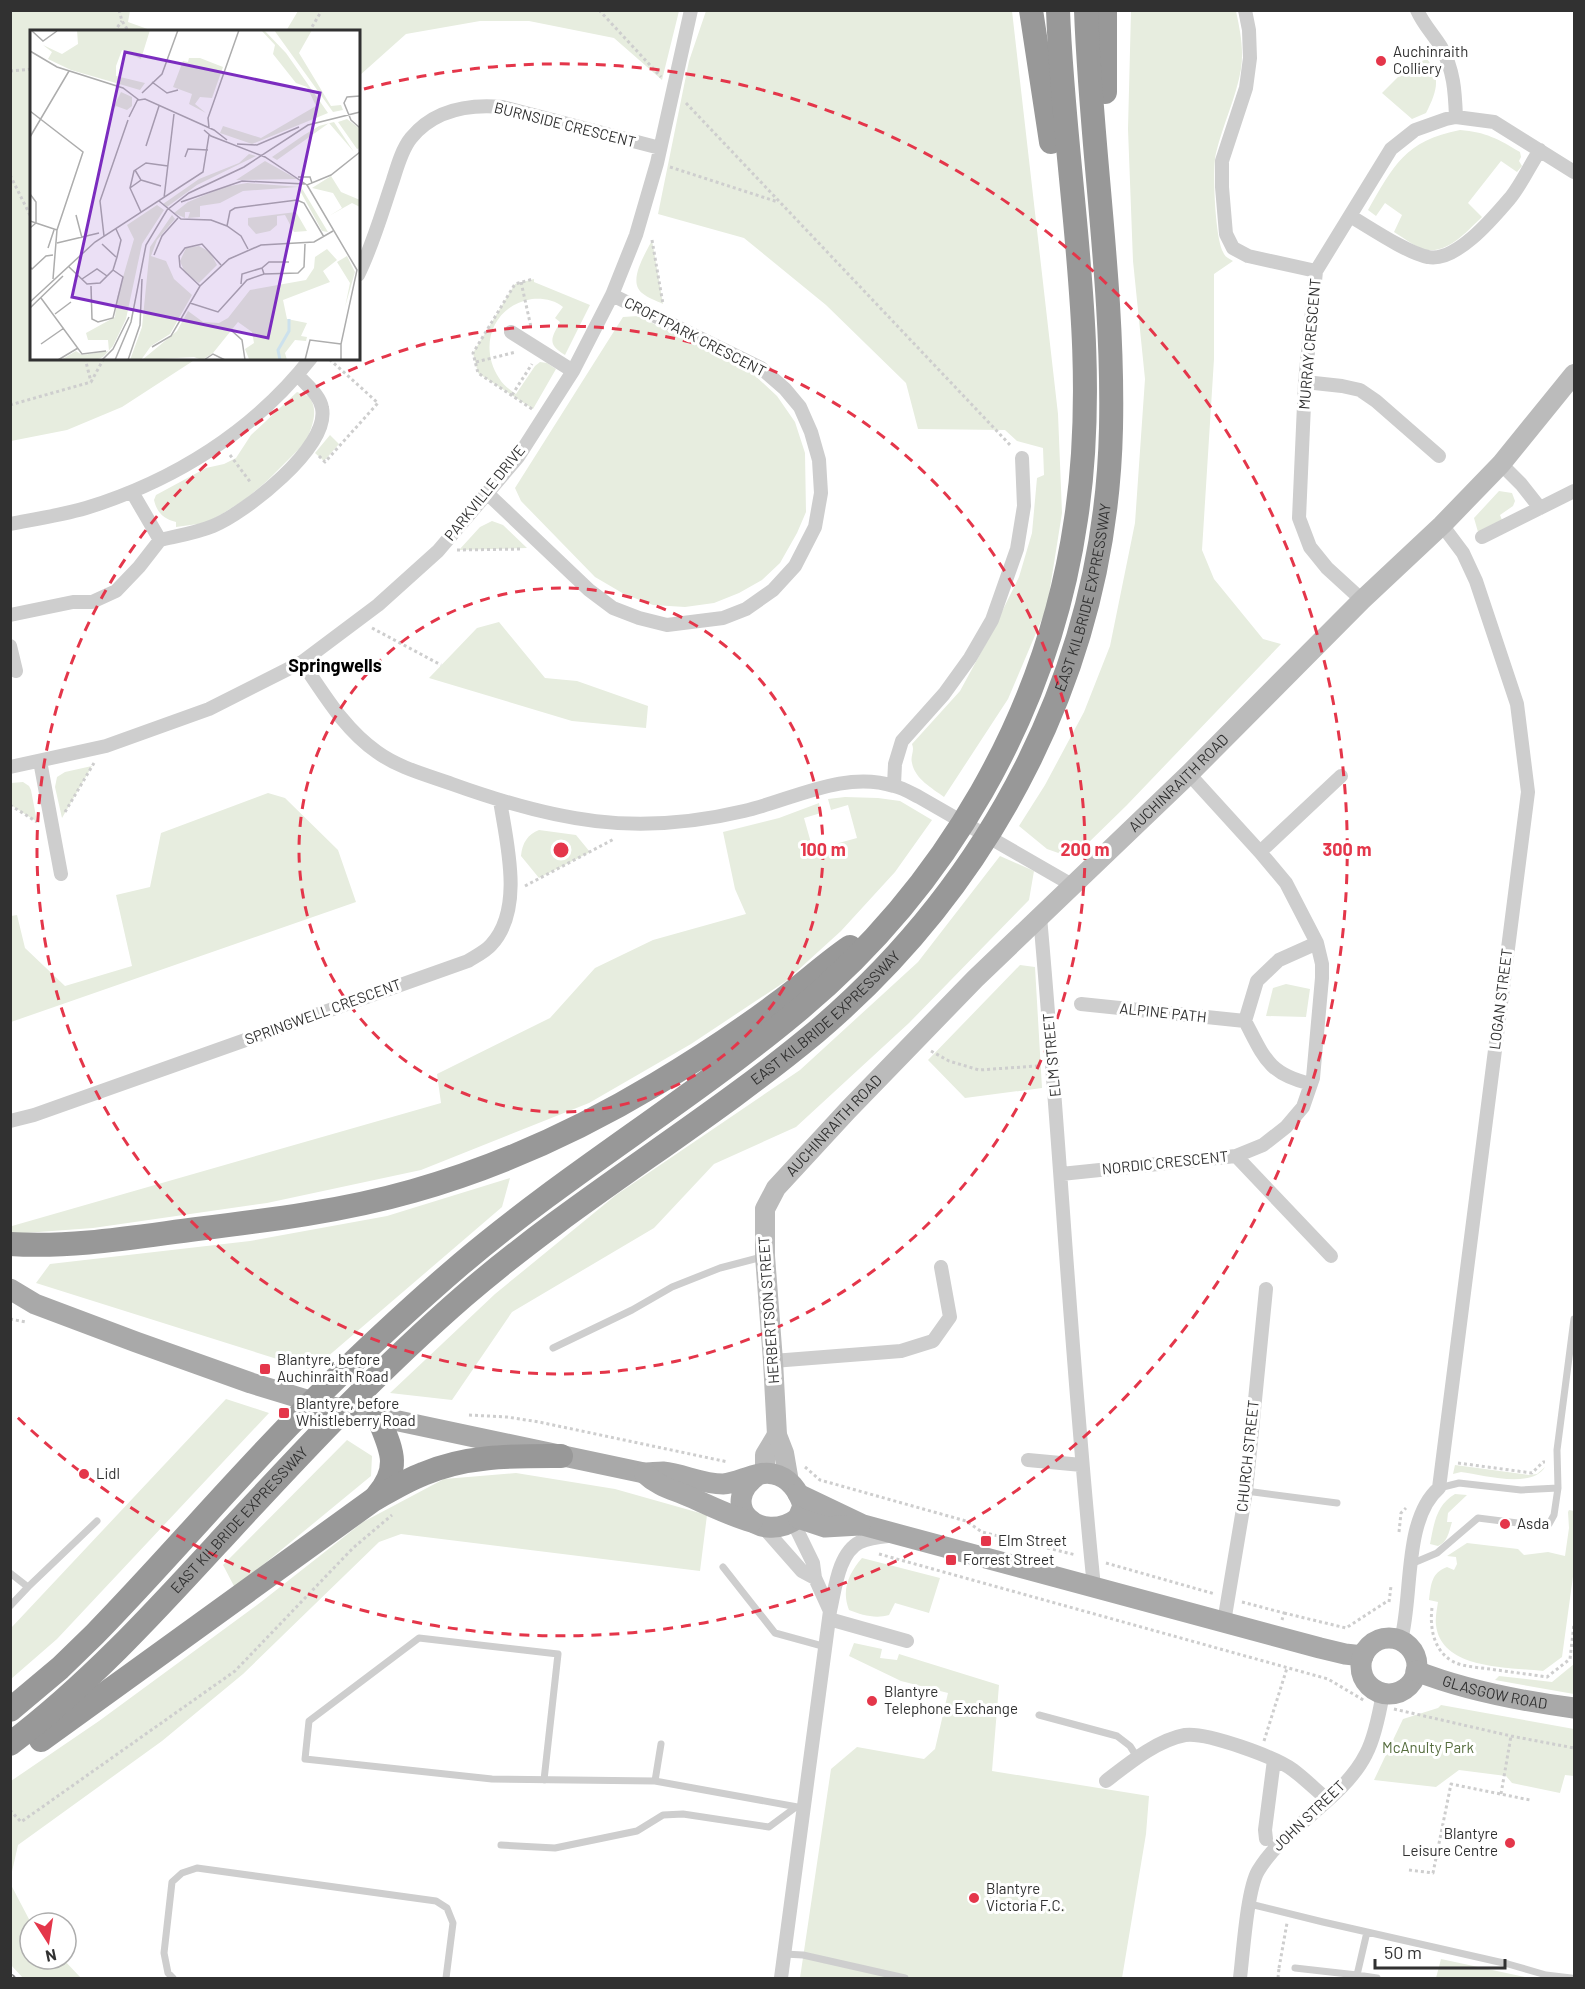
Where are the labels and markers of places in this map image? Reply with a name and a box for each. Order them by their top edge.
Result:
place label: Auchinraith Colliery [1393,42,1468,77]
marker: Auchinraith Colliery [1374,54,1388,68]
centre of rings [551,840,571,860]
place label: Blantyre, before Auchinraith Road [277,1350,389,1385]
marker: Blantyre, before Auchinraith Road [258,1362,272,1376]
place label: Blantyre, before Whistleberry Road [296,1394,416,1429]
marker: Blantyre, before Whistleberry Road [277,1406,291,1420]
place label: Lidl [96,1464,120,1482]
marker: Lidl [77,1467,91,1481]
place label: Asda [1517,1514,1549,1532]
marker: Asda [1498,1517,1512,1531]
place label: Elm Street [998,1531,1067,1549]
marker: Elm Street [979,1534,993,1548]
place label: Forrest Street [963,1550,1054,1568]
marker: Forrest Street [944,1553,958,1567]
place label: Blantyre Telephone Exchange [884,1682,1018,1717]
marker: Blantyre Telephone Exchange [865,1694,879,1708]
place label: Blantyre Leisure Centre [1402,1824,1498,1859]
marker: Blantyre Leisure Centre [1503,1836,1517,1850]
place label: Blantyre Victoria F.C. [986,1879,1065,1914]
marker: Blantyre Victoria F.C. [967,1891,981,1905]

